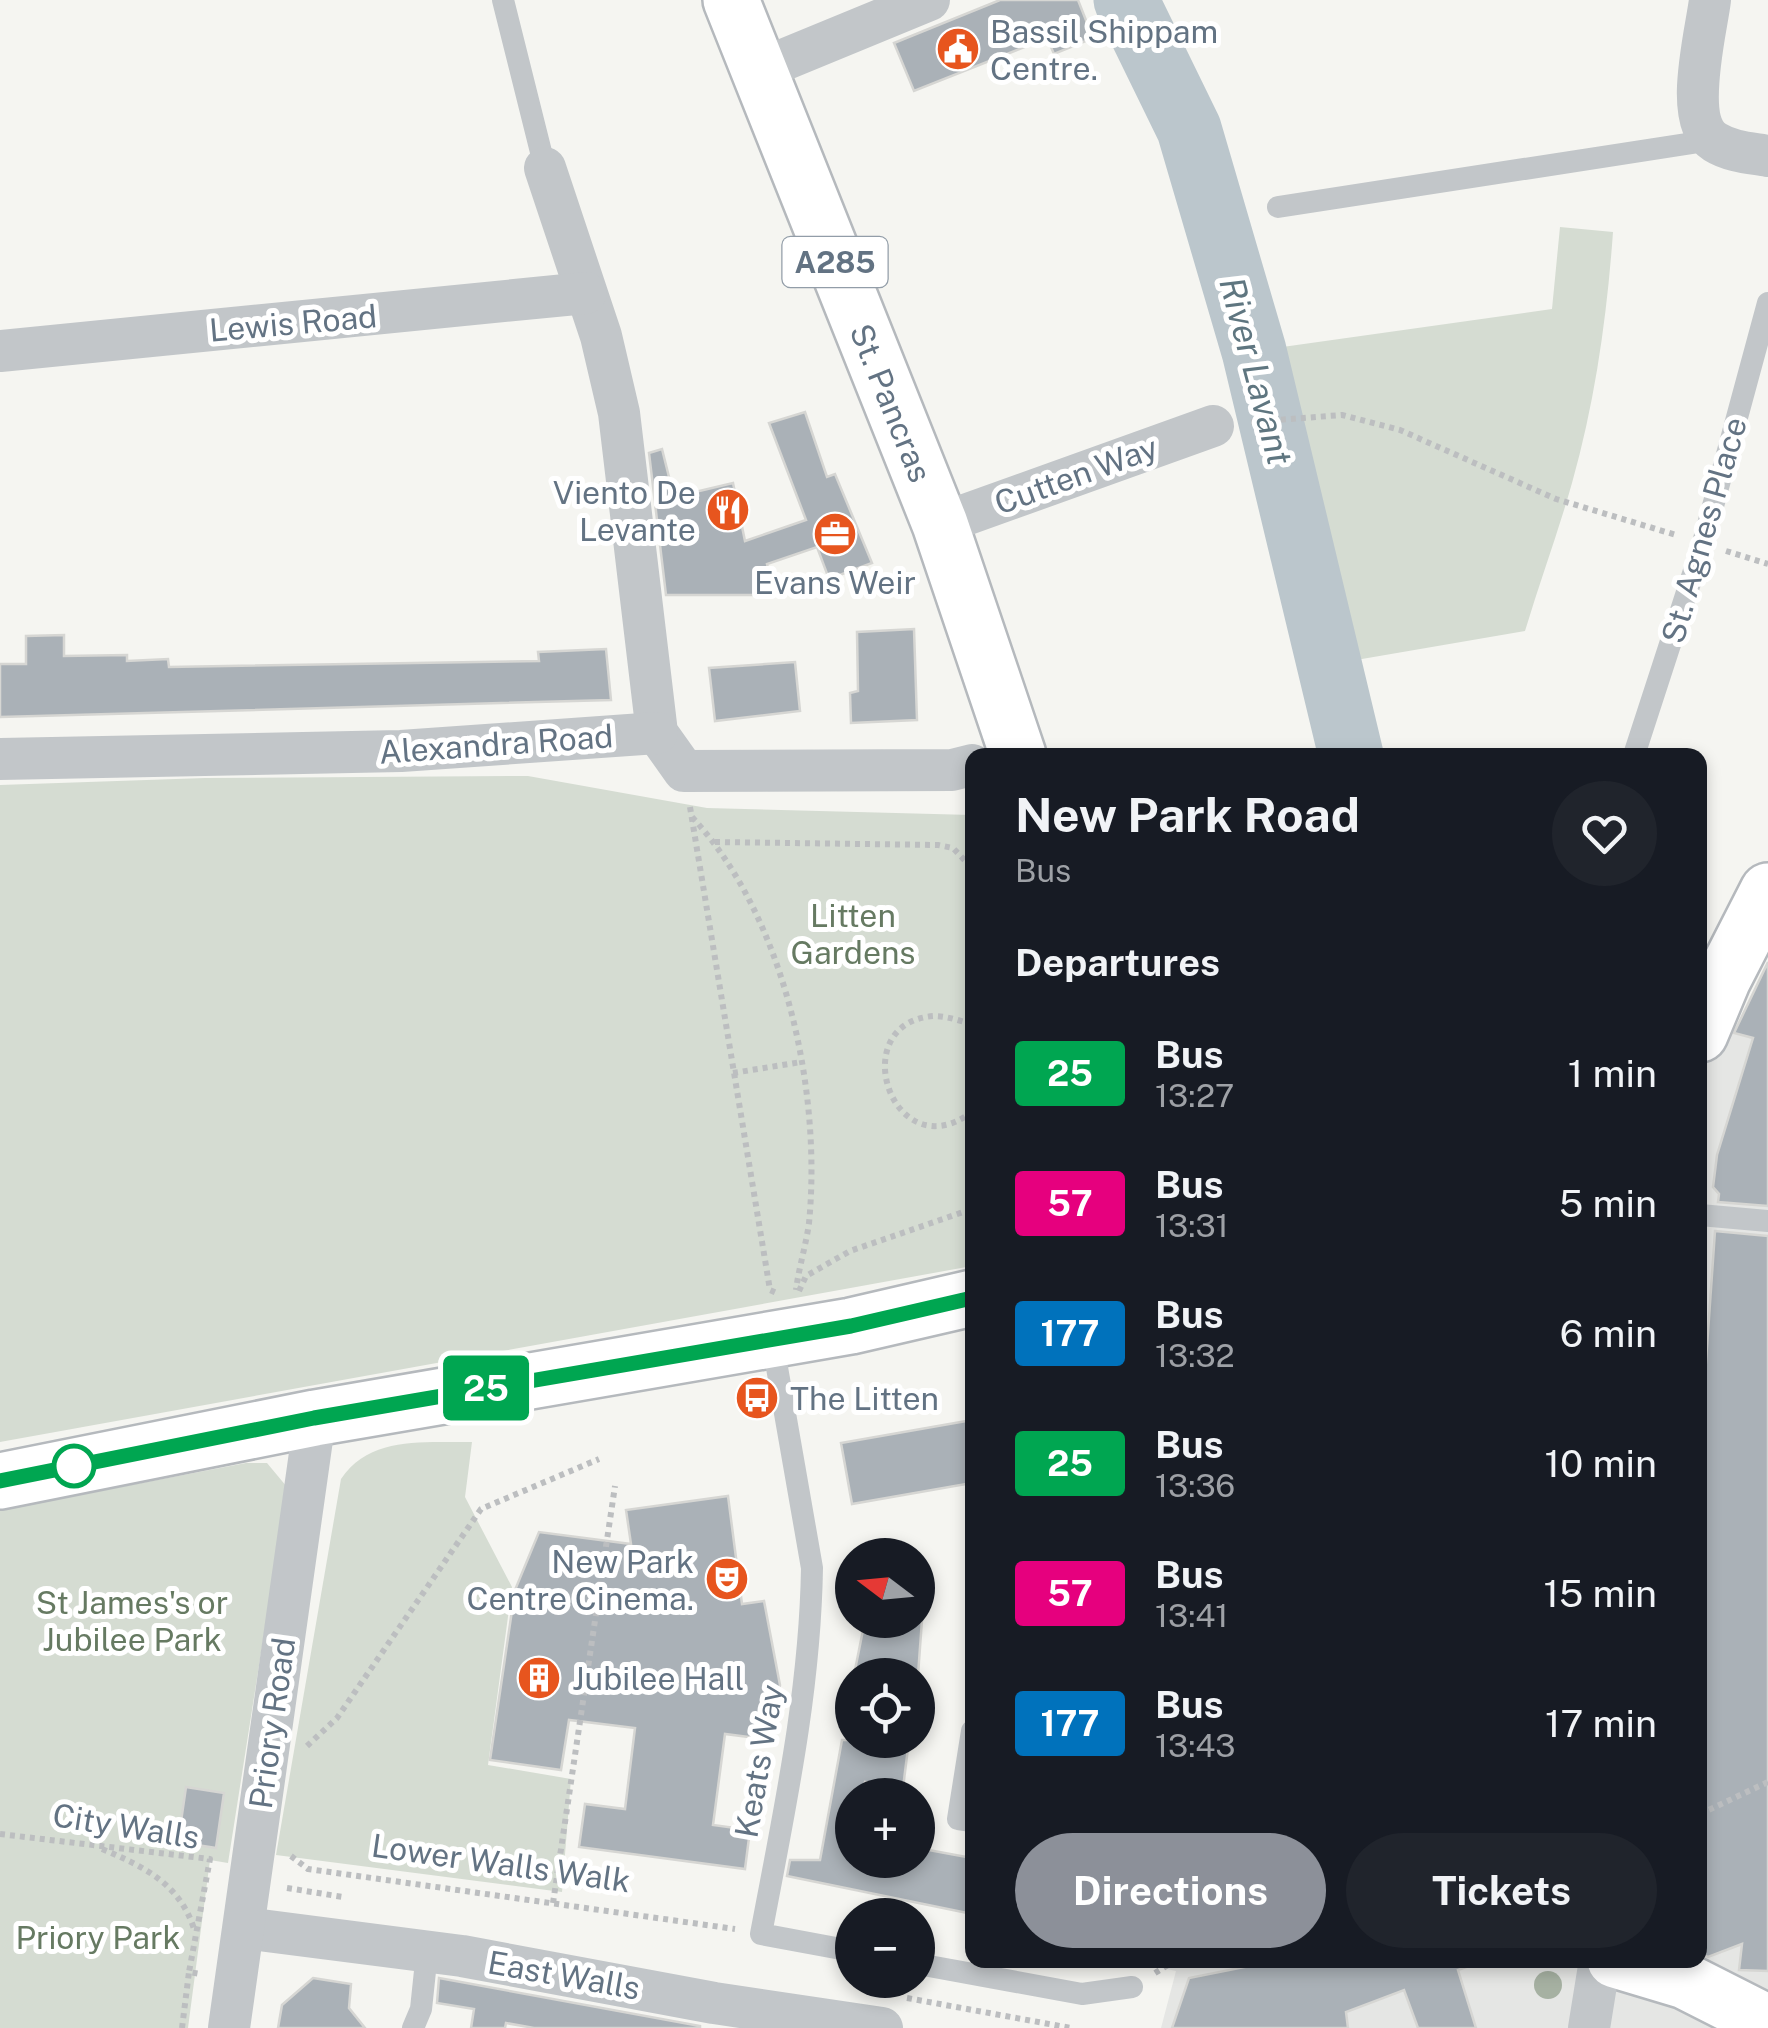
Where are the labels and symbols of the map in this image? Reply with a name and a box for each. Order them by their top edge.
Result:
place label: Bassil Shippam Centre. [990,13,1218,87]
public building icon: Bassil Shippam Centre. [935,26,981,72]
road number: A285 [782,237,888,287]
water label: River Lavant [1211,273,1301,469]
street label: Lewis Road [208,297,378,349]
street label: St. Pancras [843,319,939,487]
street label: St. Agnes Place [1654,413,1754,647]
street label: Cutten Way [990,428,1162,522]
place label: Viento De Levante [553,474,696,548]
restaurant icon: Viento De Levante [705,487,751,533]
office icon: Evans Weir [812,511,858,557]
place label: Evans Weir [754,564,916,601]
street label: Alexandra Road [378,717,614,771]
park label: Litten Gardens [790,897,916,971]
line badge: 25 [441,1356,531,1420]
bus stop icon: The Litten [734,1375,780,1421]
place label: The Litten [790,1380,939,1417]
unlabelled marker [53,1445,95,1487]
north arrow [835,1538,935,1638]
place label: New Park Centre Cinema. [466,1543,694,1617]
theatre icon: New Park Centre Cinema. [704,1556,750,1602]
park label: St James's or Jubilee Park [36,1584,228,1658]
street label: Priory Road [242,1635,302,1811]
building icon: Jubilee Hall [516,1655,562,1701]
place label: Jubilee Hall [572,1660,744,1697]
street label: Keats Way [727,1682,791,1840]
street label: City Walls [50,1796,202,1856]
street label: Lower Walls Walk [369,1827,633,1899]
park label: Priory Park [16,1919,180,1956]
street label: East Walls [485,1943,643,2007]

